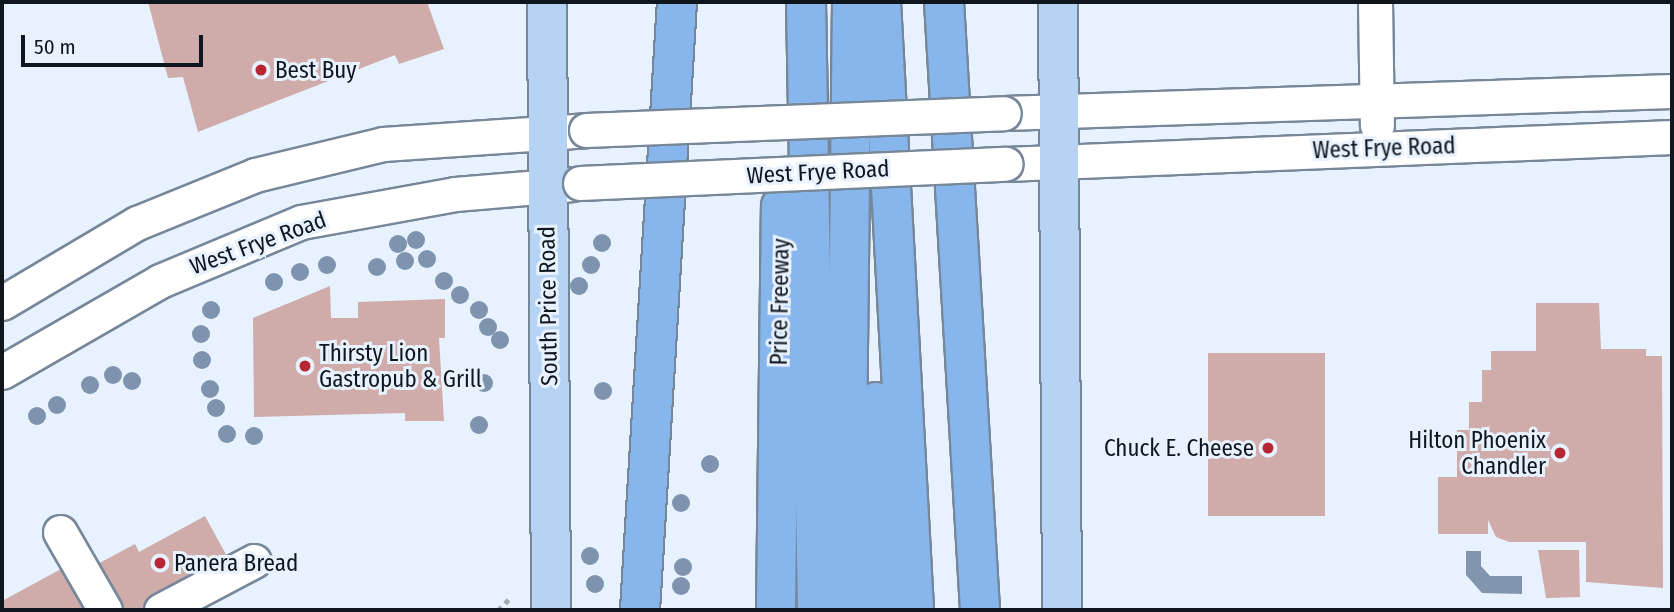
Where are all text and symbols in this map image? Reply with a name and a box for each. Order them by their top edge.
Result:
scale bar [24,21,206,65]
text: 50 m [34,34,76,60]
place label: Best Buy [275,56,357,84]
marker: Best Buy [253,62,269,78]
street label: West Frye Road [1312,132,1456,164]
street label: West Frye Road [746,154,890,190]
street label: West Frye Road [186,206,330,280]
street label: South Price Road [533,226,563,386]
street label: Price Freeway [765,238,795,366]
place label: Thirsty Lion Gastropub & Grill [319,339,482,393]
marker: Thirsty Lion Gastropub & Grill [297,358,313,374]
place label: Hilton Phoenix Chandler [1408,426,1546,480]
place label: Chuck E. Cheese [1104,434,1254,462]
marker: Chuck E. Cheese [1260,440,1276,456]
marker: Hilton Phoenix Chandler [1552,445,1568,461]
place label: Panera Bread [174,549,298,577]
marker: Panera Bread [152,555,168,571]

